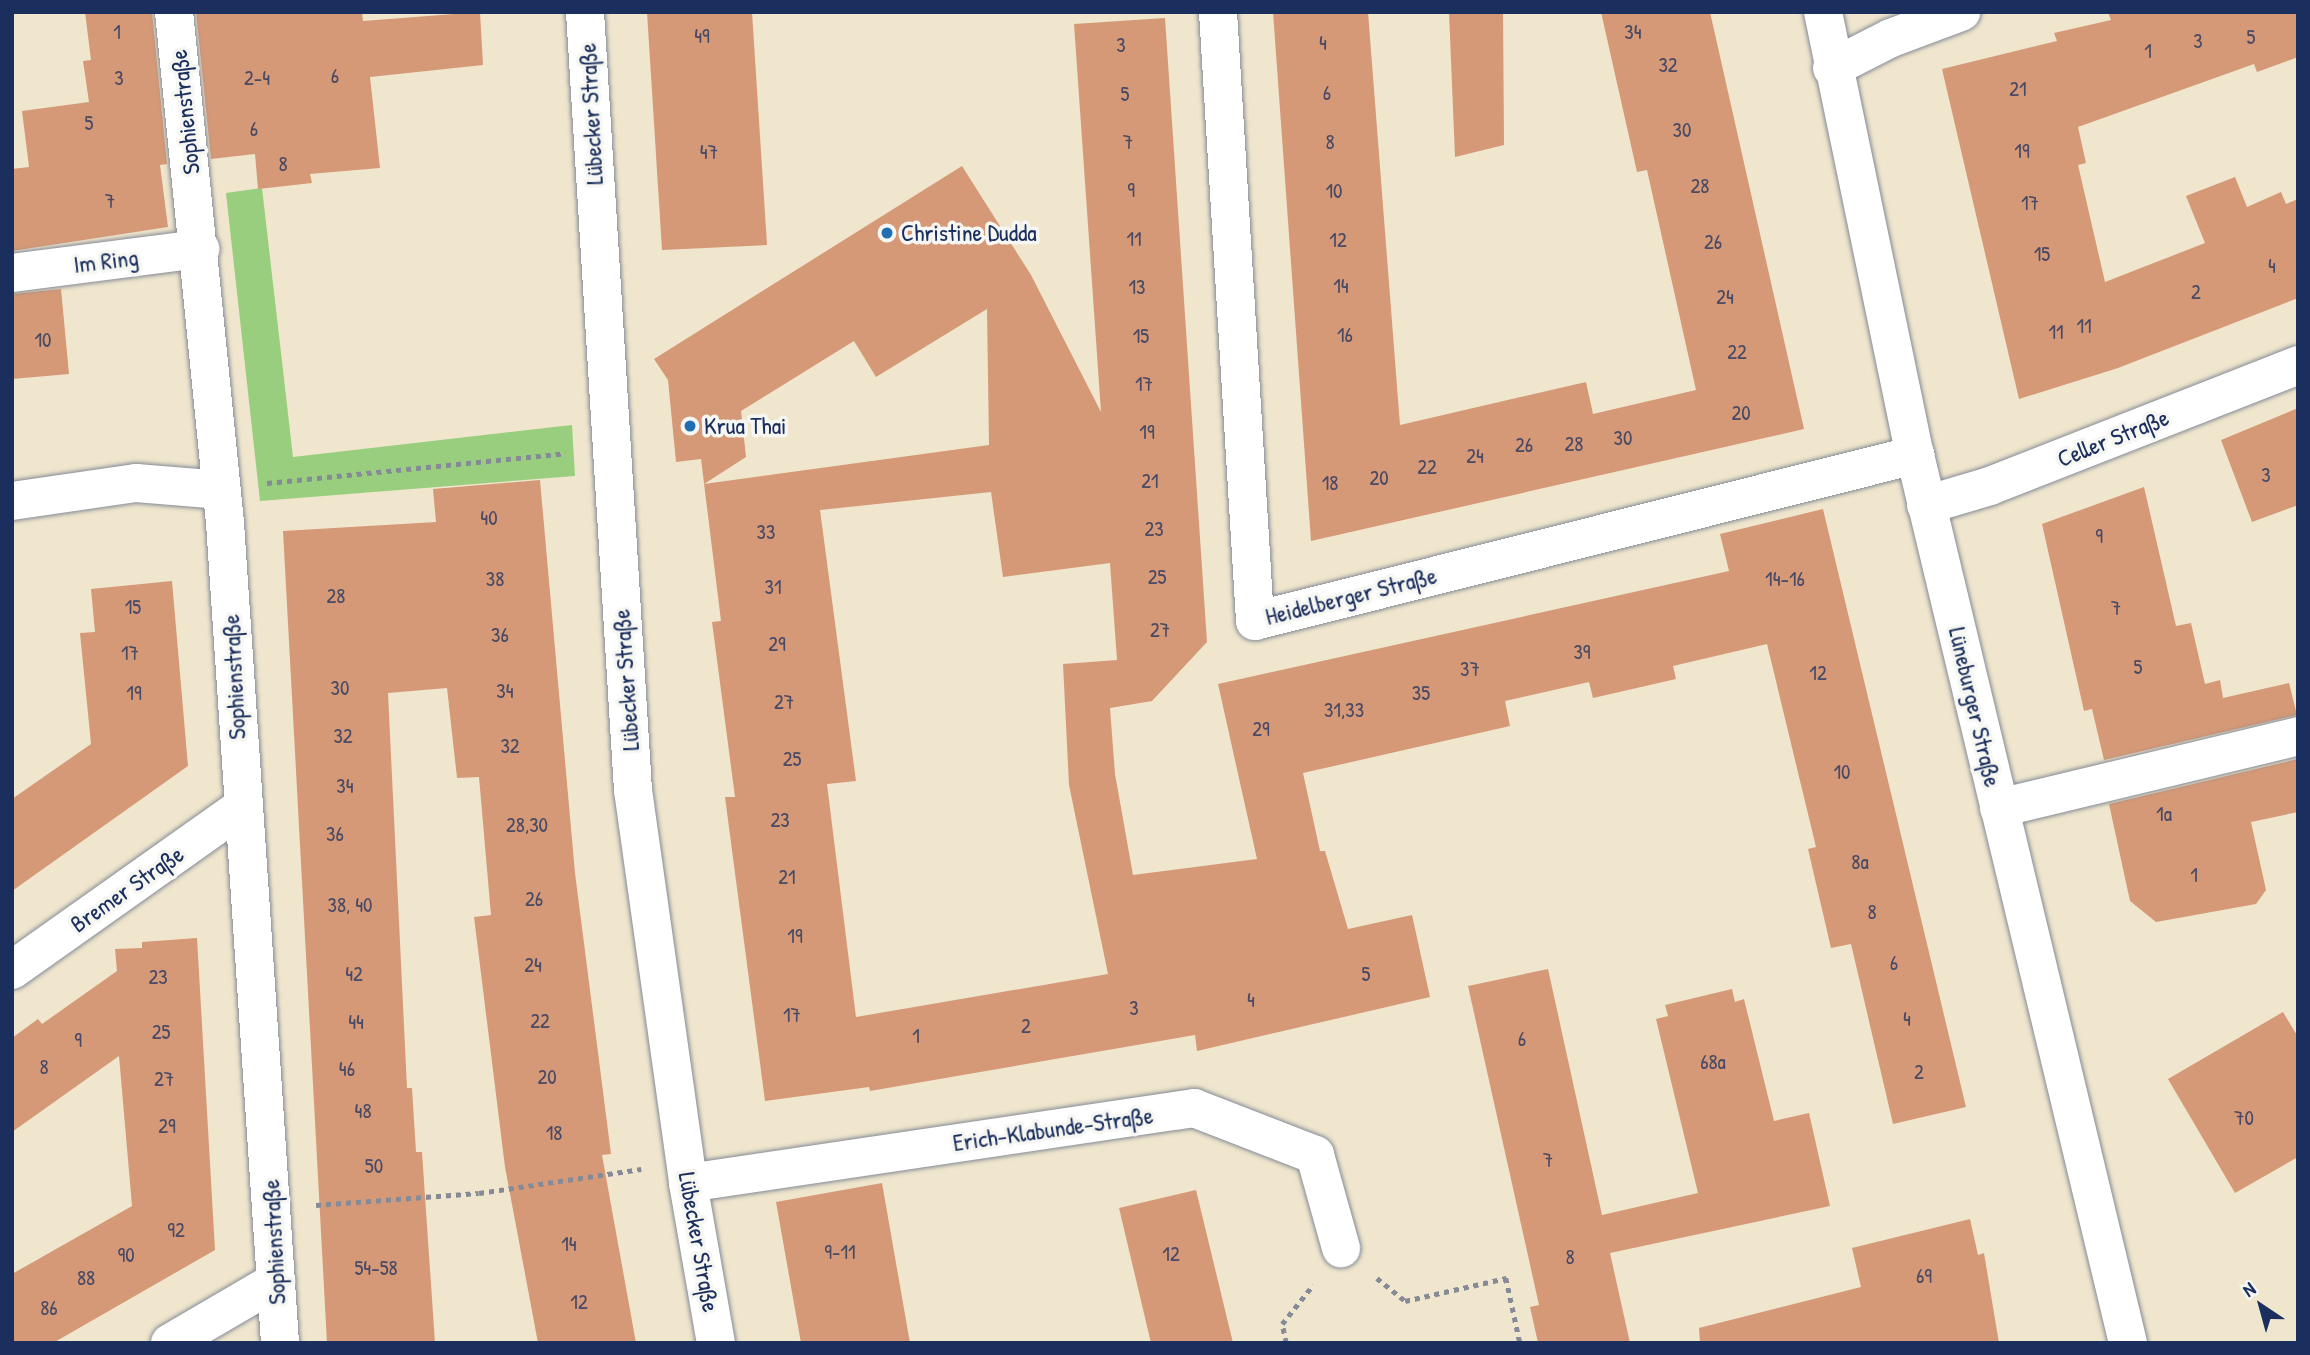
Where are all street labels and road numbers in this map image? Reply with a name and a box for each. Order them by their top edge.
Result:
street label: Lübecker Straße [573,42,609,186]
street label: Sophienstraße [164,48,206,176]
street label: Im Ring [72,243,140,279]
street label: Celler Straße [2053,403,2173,473]
street label: Heidelberger Straße [1262,561,1440,631]
street label: Lübecker Straße [607,608,645,752]
street label: Sophienstraße [216,614,252,740]
street label: Lüneburger Straße [1943,624,2007,790]
street label: Bremer Straße [65,839,189,939]
street label: Erich-Klabunde-Straße [951,1101,1155,1157]
street label: Lübecker Straße [673,1170,725,1314]
street label: Sophienstraße [256,1179,292,1305]

